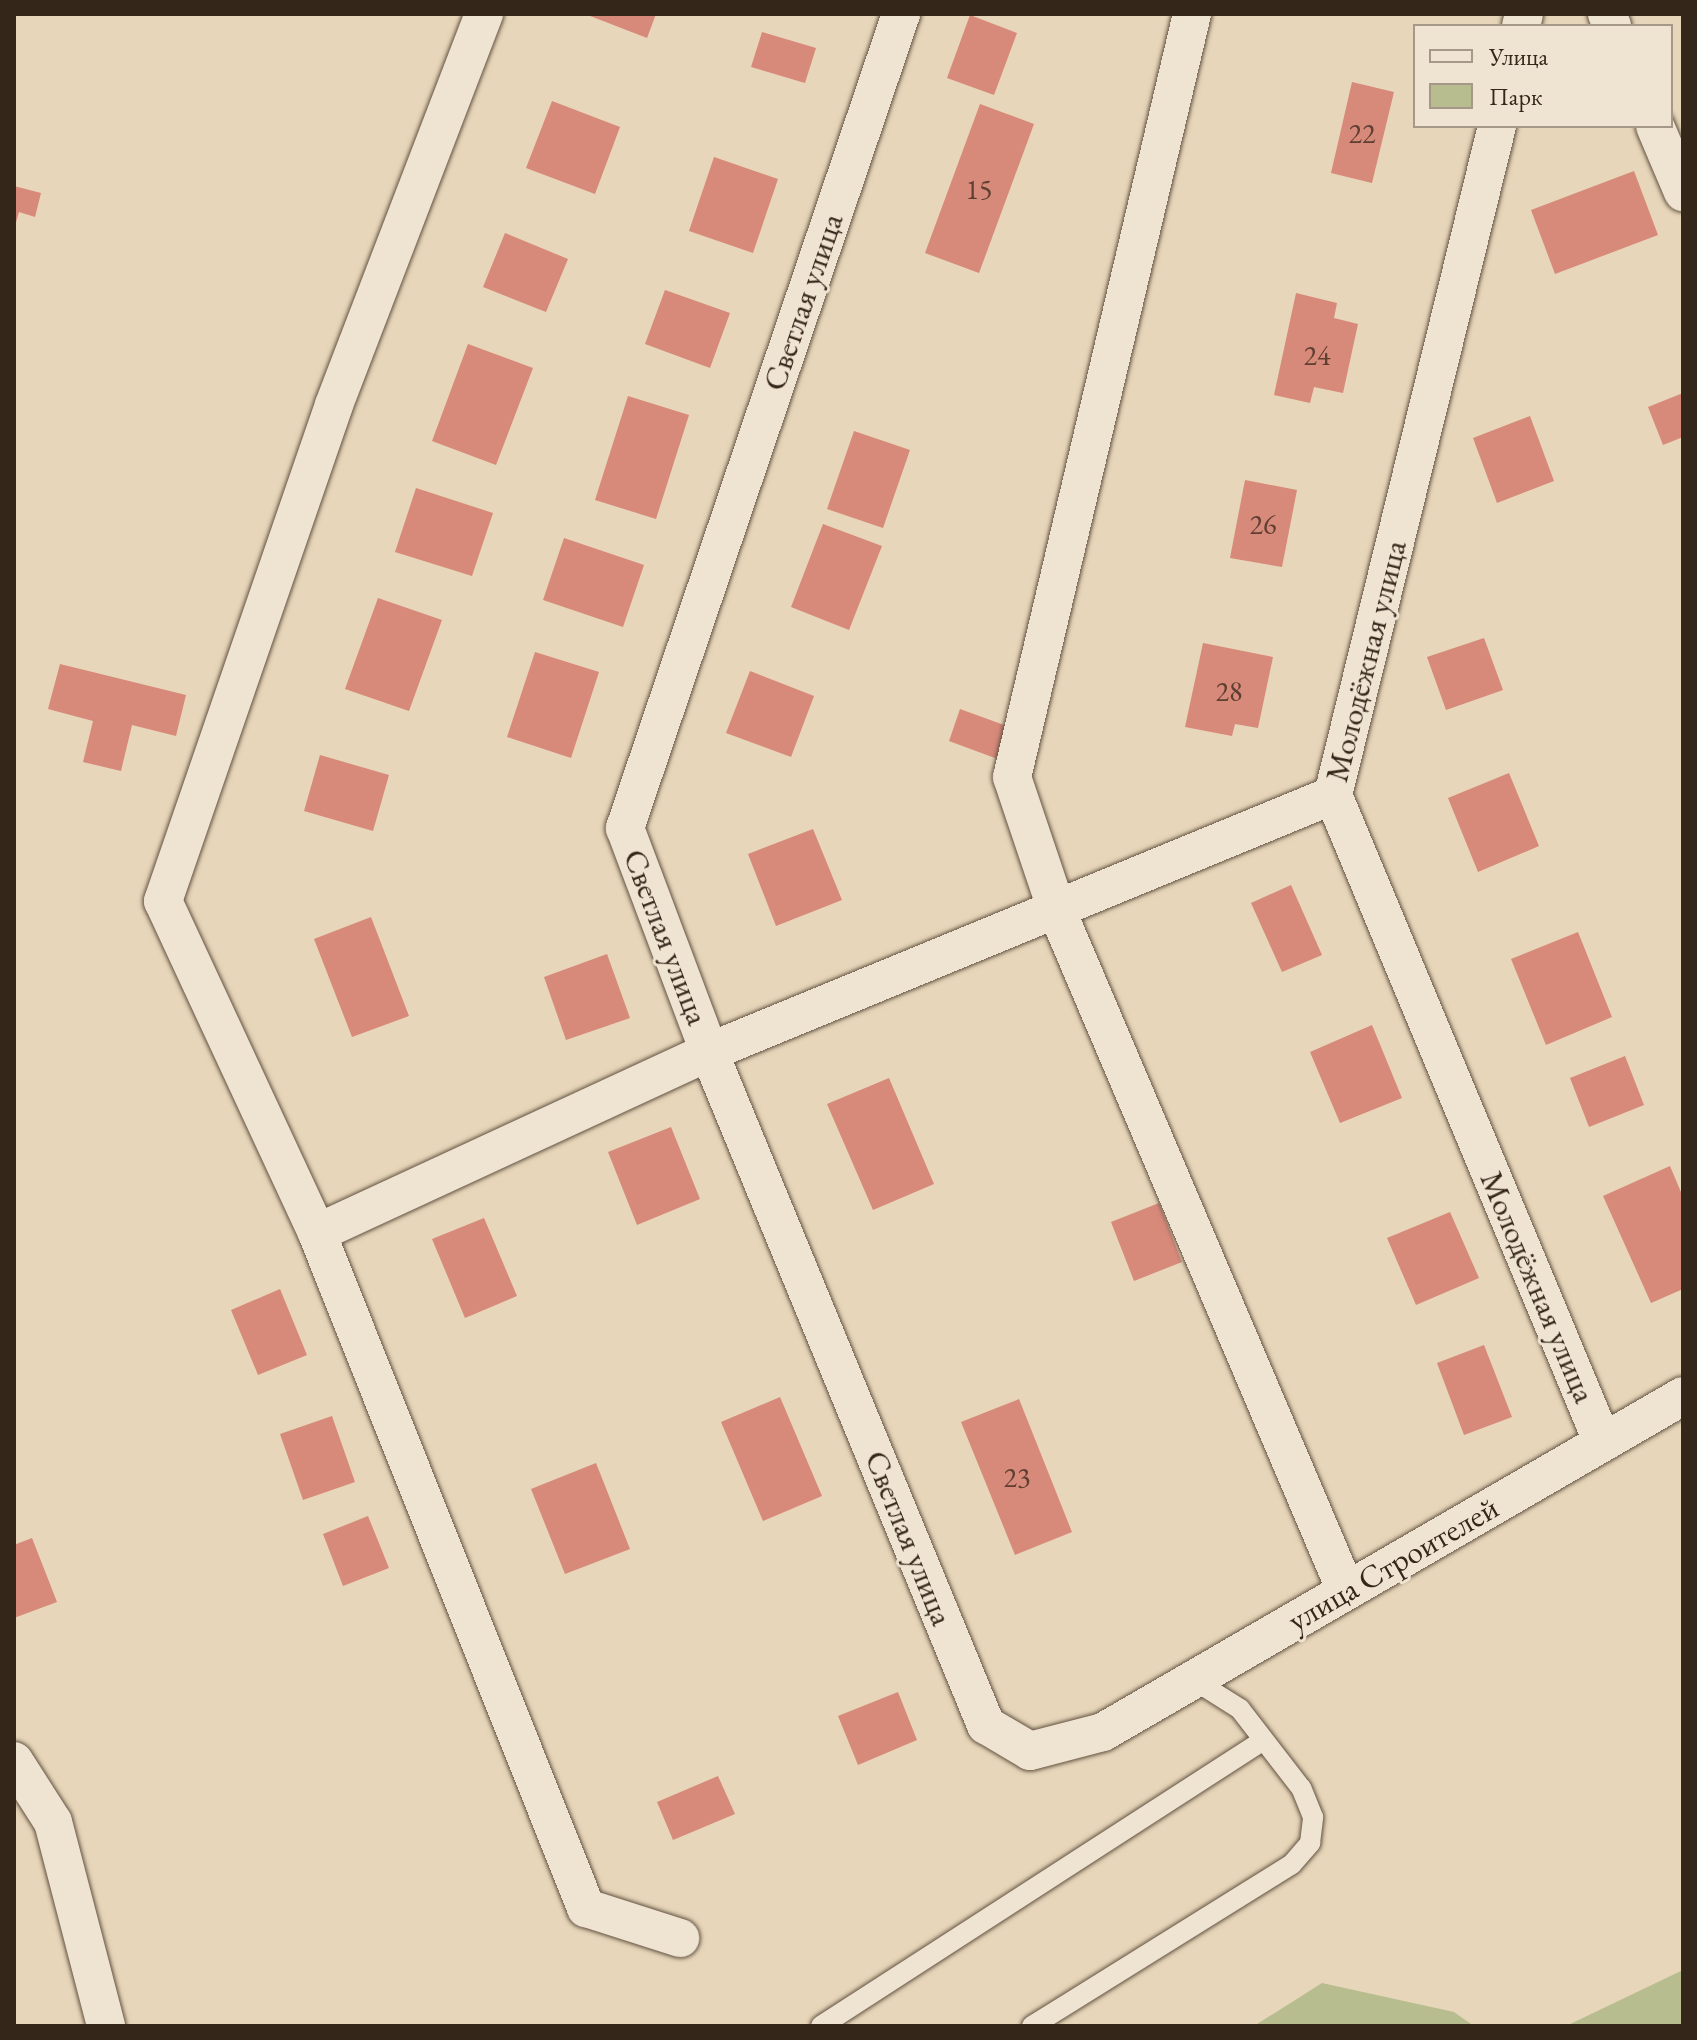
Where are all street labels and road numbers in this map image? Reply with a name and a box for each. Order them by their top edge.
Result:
street label: Светлая улица [755,208,851,396]
street label: Молодёжная улица [1317,536,1415,786]
street label: Светлая улица [615,844,717,1030]
street label: Молодёжная улица [1472,1166,1604,1408]
street label: Светлая улица [857,1445,961,1631]
street label: улица Строителей [1281,1488,1505,1640]

